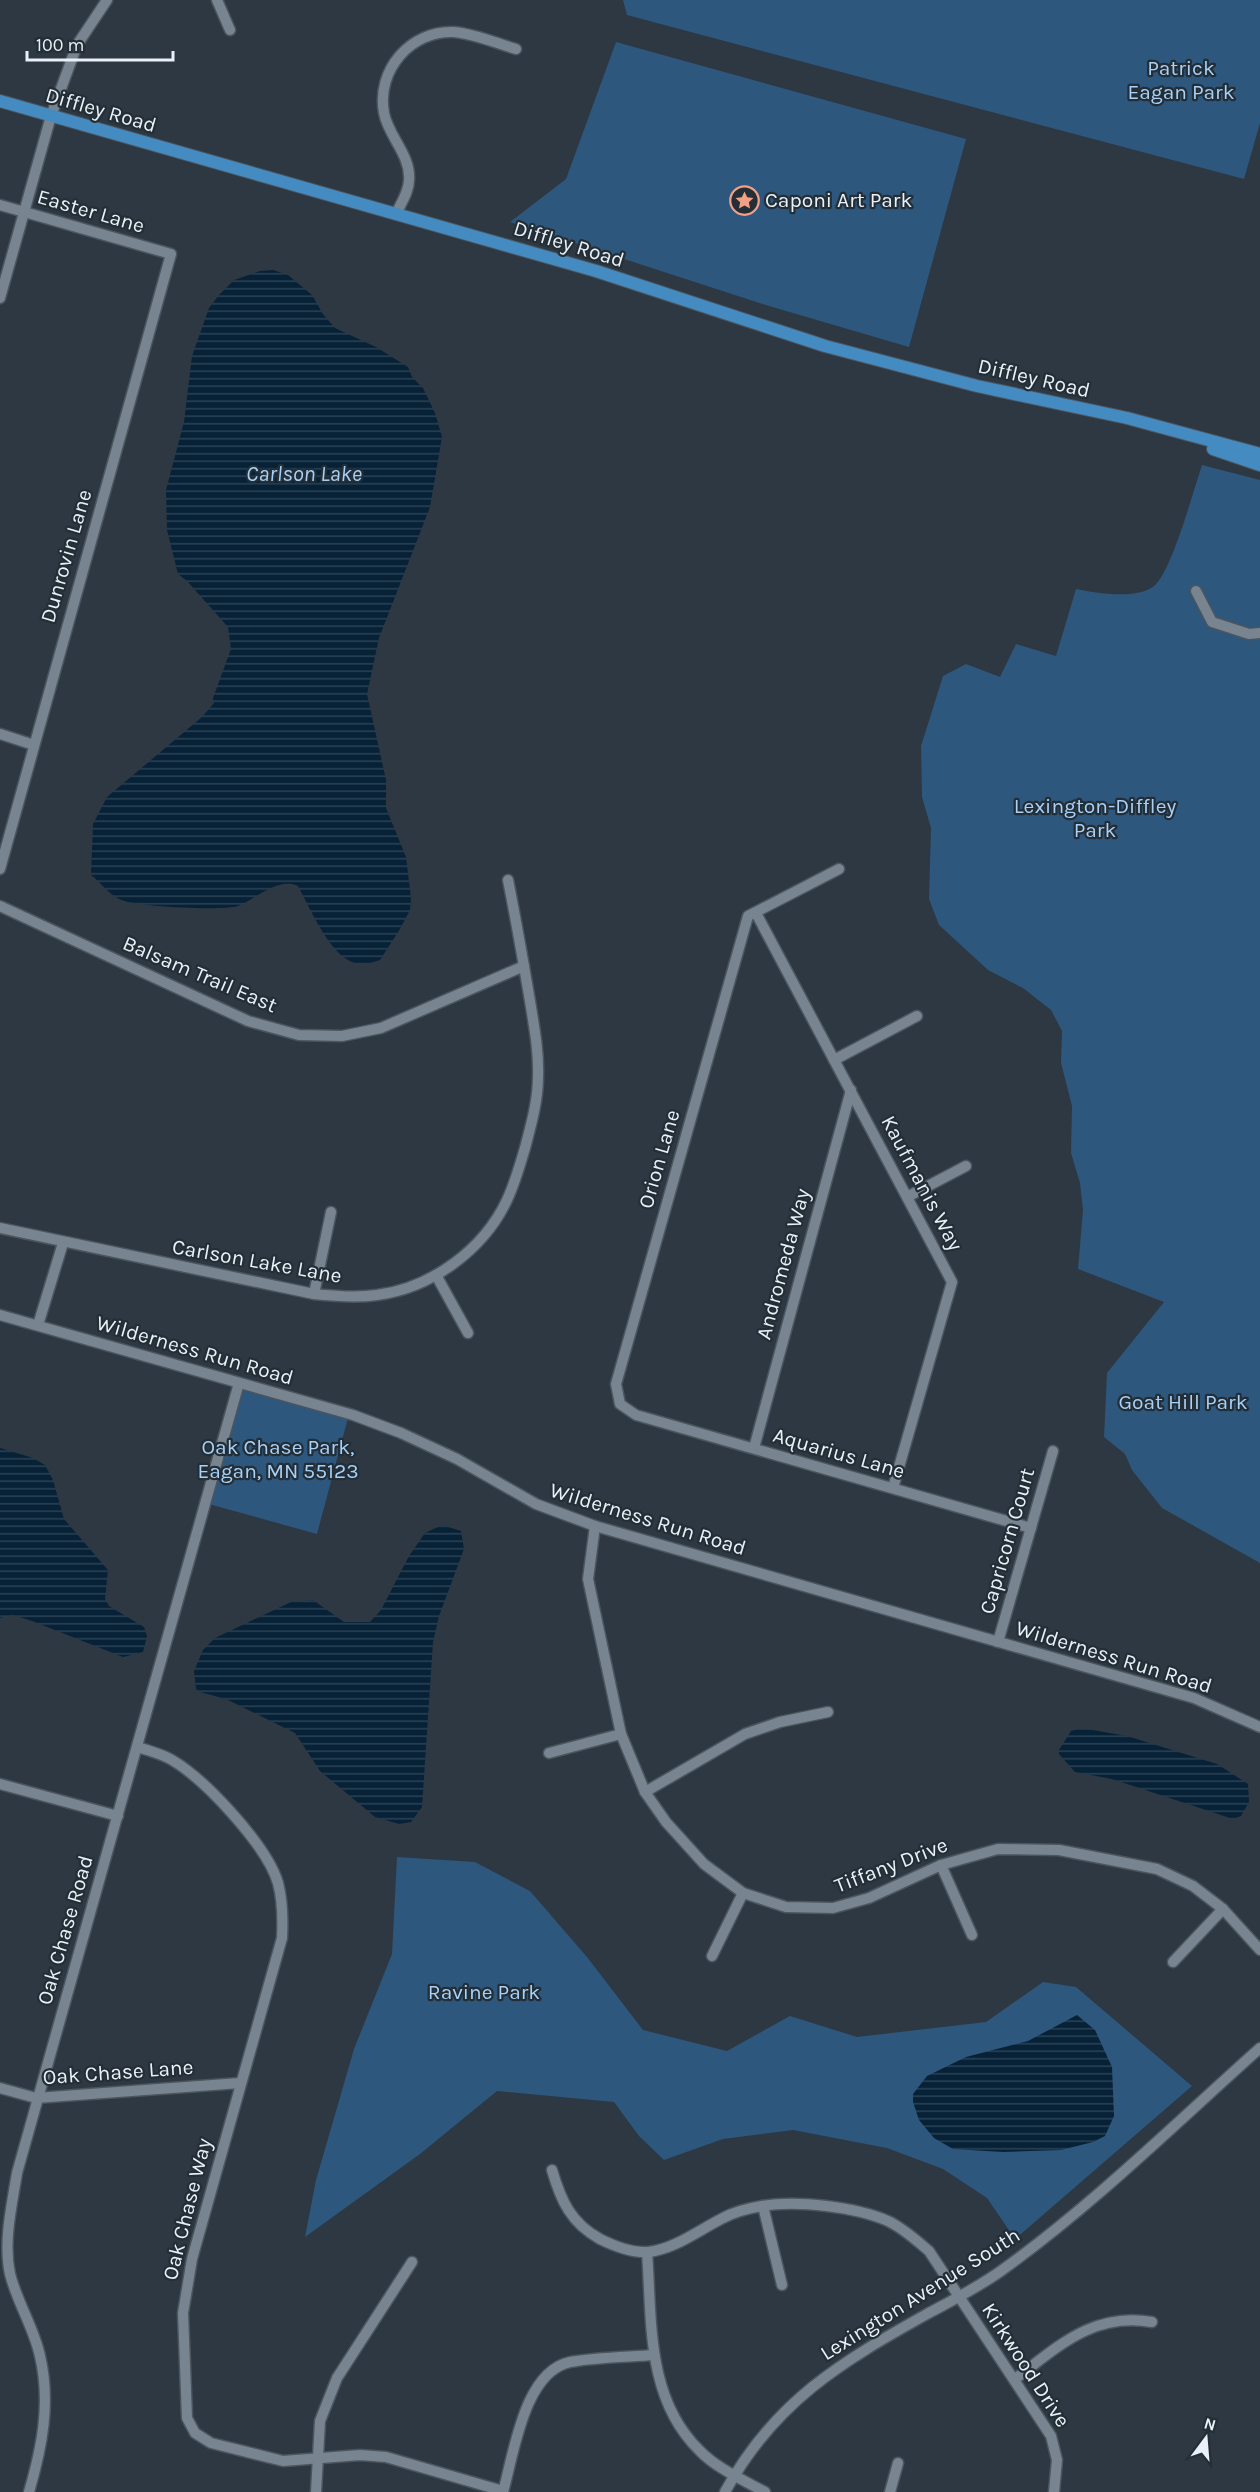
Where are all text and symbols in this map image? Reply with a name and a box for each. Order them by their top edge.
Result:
scale bar [27,24,172,62]
text: 100 m [36,34,84,56]
park label: Patrick Eagan Park [1127,56,1235,104]
street label: Diffley Road [43,83,159,137]
street label: Easter Lane [35,184,147,238]
place icon: Caponi Art Park [728,184,760,216]
place label: Caponi Art Park [765,188,912,212]
street label: Diffley Road [511,216,627,272]
street label: Diffley Road [976,353,1092,403]
water label: Carlson Lake [246,461,362,487]
street label: Dunrovin Lane [35,487,97,625]
park label: Lexington-Diffley Park [1014,794,1176,842]
street label: Balsam Trail East [119,931,281,1017]
street label: Orion Lane [633,1107,685,1211]
street label: Kaufmanis Way [876,1111,968,1255]
street label: Andromeda Way [751,1186,815,1342]
street label: Carlson Lake Lane [170,1234,344,1288]
street label: Wilderness Run Road [94,1310,296,1390]
park label: Goat Hill Park [1118,1390,1248,1414]
street label: Aquarius Lane [770,1423,908,1483]
park label: Oak Chase Park, Eagan, MN 55123 [197,1435,359,1483]
street label: Capricorn Court [975,1465,1039,1617]
street label: Wilderness Run Road [547,1478,749,1560]
street label: Wilderness Run Road [1013,1616,1215,1698]
street label: Tiffany Drive [831,1832,951,1898]
street label: Oak Chase Road [32,1853,98,2007]
park label: Ravine Park [428,1980,540,2004]
street label: Oak Chase Lane [42,2055,194,2089]
street label: Oak Chase Way [158,2135,216,2282]
street label: Lexington Avenue South [816,2223,1024,2365]
street label: Kirkwood Drive [977,2298,1075,2432]
north arrow [1176,2408,1236,2468]
text: N [1202,2413,1218,2435]

